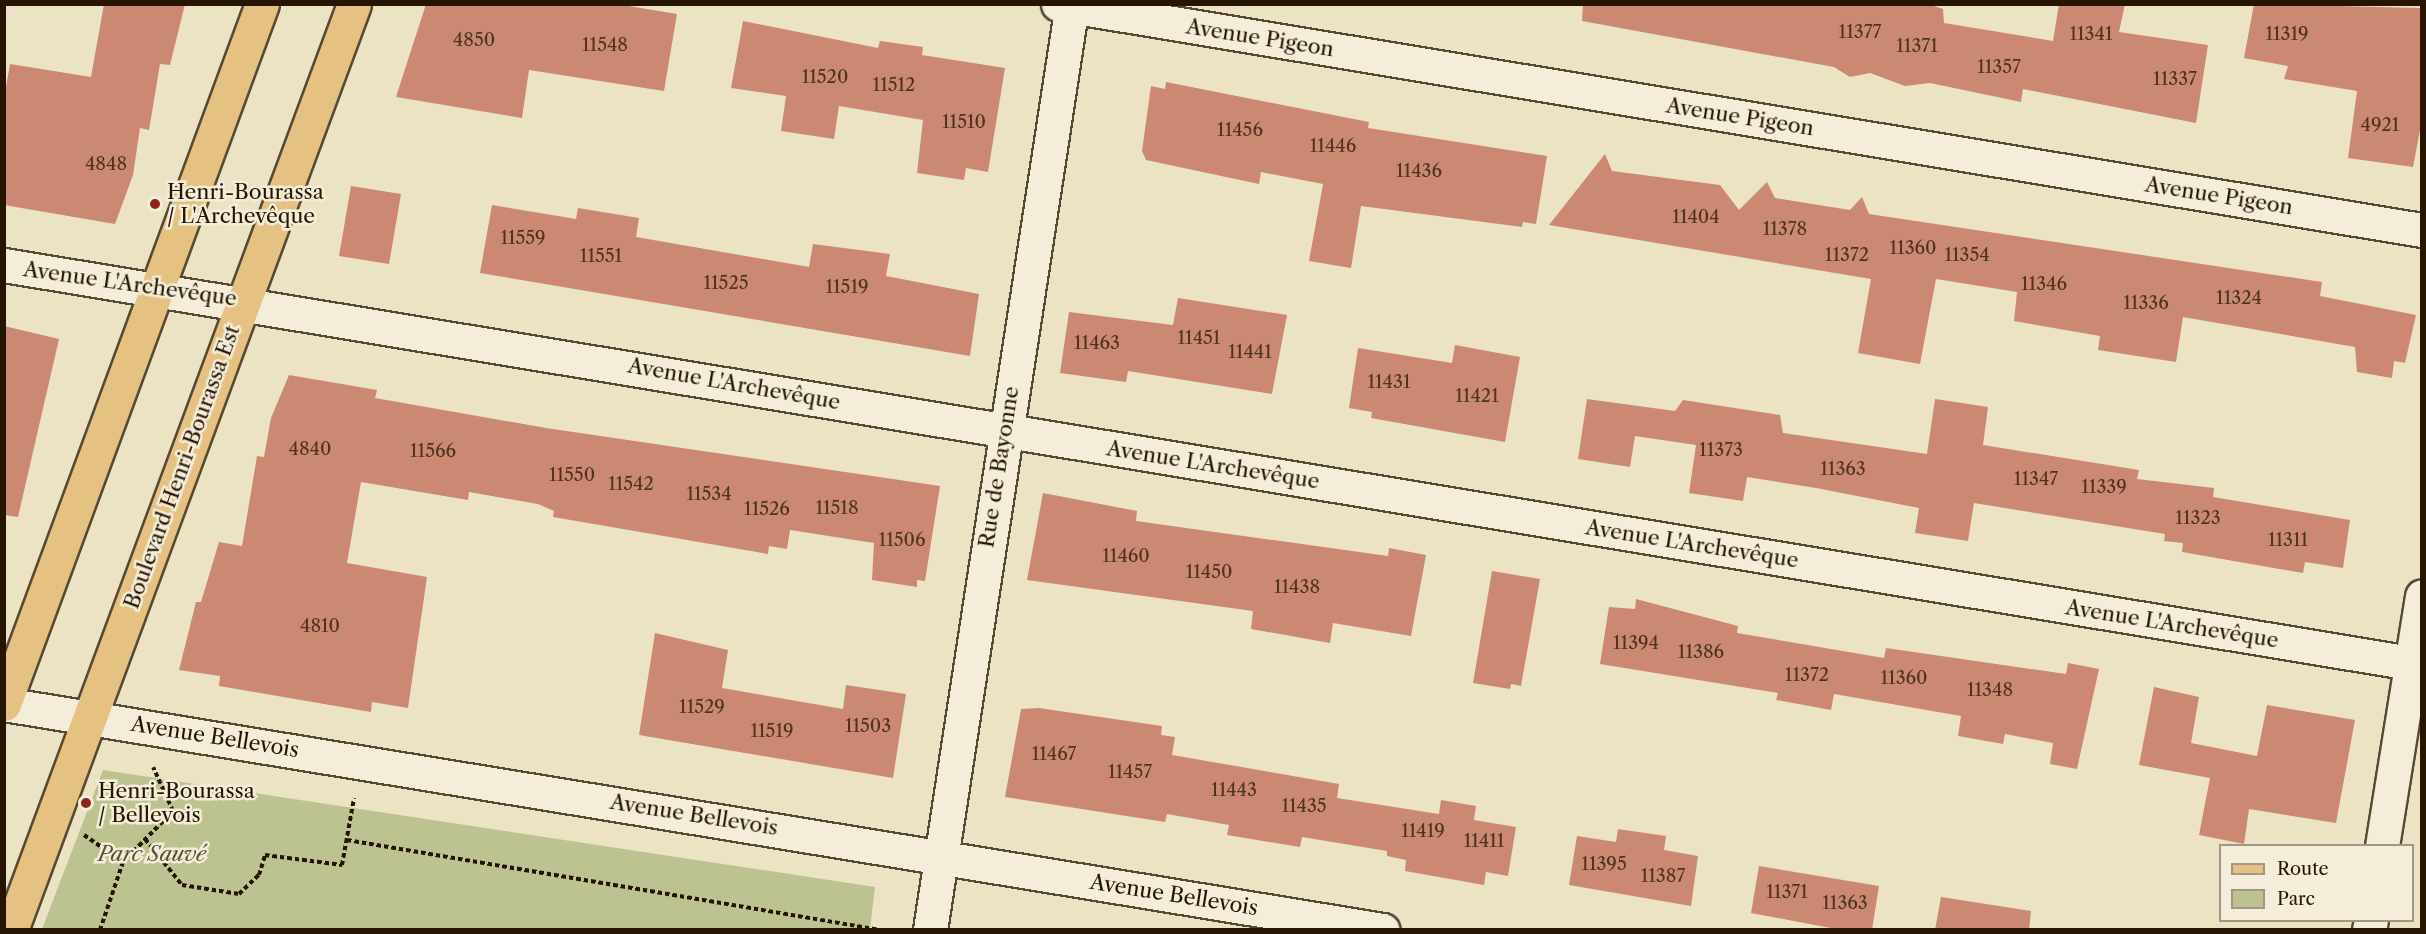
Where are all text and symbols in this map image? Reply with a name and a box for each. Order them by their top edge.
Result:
street label: Avenue Pigeon [1184,14,1336,62]
house number: 11377 [1839,21,1881,43]
house number: 11341 [2069,23,2113,45]
house number: 11319 [2265,23,2309,45]
house number: 4850 [453,29,495,51]
house number: 11548 [582,34,628,56]
house number: 11371 [1896,35,1938,57]
house number: 11357 [1977,56,2021,78]
house number: 11520 [802,66,848,88]
house number: 11337 [2153,68,2197,90]
house number: 11512 [873,74,915,96]
street label: Avenue Pigeon [1664,93,1816,141]
house number: 11510 [942,111,986,133]
house number: 4921 [2361,114,2399,136]
house number: 11456 [1217,119,1263,141]
house number: 11446 [1310,135,1356,157]
house number: 4848 [85,153,127,175]
house number: 11436 [1396,160,1442,182]
street label: Avenue Pigeon [2143,172,2295,220]
place label: Henri-Bourassa / L'Archevêque [167,179,324,229]
marker: Henri-Bourassa / L'Archevêque [148,197,162,211]
house number: 11404 [1672,206,1720,228]
house number: 11378 [1763,218,1807,240]
house number: 11559 [500,227,546,249]
house number: 11360 [1890,237,1936,259]
house number: 11372 [1825,244,1869,266]
house number: 11354 [1944,244,1990,266]
house number: 11551 [580,245,622,267]
street label: Avenue L'Archevêque [22,257,238,311]
house number: 11525 [703,272,749,294]
house number: 11346 [2021,273,2067,295]
house number: 11519 [825,276,869,298]
house number: 11324 [2216,287,2262,309]
house number: 11336 [2123,292,2169,314]
street label: Boulevard Henri-Bourassa Est [119,322,245,612]
house number: 11451 [1178,327,1220,349]
house number: 11463 [1074,332,1120,354]
house number: 11441 [1228,341,1272,363]
street label: Avenue L'Archevêque [626,353,842,415]
house number: 11431 [1367,371,1411,393]
street label: Rue de Bayonne [974,385,1024,549]
house number: 11421 [1455,385,1499,407]
street label: Avenue L'Archevêque [1105,436,1321,494]
house number: 4840 [289,438,331,460]
house number: 11373 [1699,439,1743,461]
house number: 11566 [410,440,456,462]
house number: 11363 [1820,458,1866,480]
house number: 11550 [549,464,595,486]
house number: 11347 [2014,468,2058,490]
house number: 11542 [608,473,654,495]
house number: 11339 [2081,476,2127,498]
house number: 11534 [686,483,732,505]
house number: 11518 [815,497,859,519]
house number: 11526 [744,498,790,520]
house number: 11323 [2175,507,2221,529]
street label: Avenue L'Archevêque [1584,515,1800,573]
house number: 11506 [879,529,925,551]
house number: 11311 [2268,529,2308,551]
house number: 11460 [1102,545,1150,567]
house number: 11450 [1186,561,1232,583]
house number: 11438 [1274,576,1320,598]
street label: Avenue L'Archevêque [2064,595,2280,653]
house number: 4810 [300,615,340,637]
house number: 11394 [1613,632,1659,654]
house number: 11386 [1678,641,1724,663]
house number: 11372 [1785,664,1829,686]
house number: 11360 [1881,667,1927,689]
house number: 11348 [1967,679,2013,701]
house number: 11529 [679,696,725,718]
street label: Avenue Bellevois [129,711,301,763]
house number: 11503 [845,715,891,737]
house number: 11519 [750,720,794,742]
house number: 11467 [1032,743,1076,765]
house number: 11457 [1108,761,1152,783]
place label: Henri-Bourassa / Bellevois [98,778,255,828]
house number: 11443 [1211,779,1257,801]
street label: Avenue Bellevois [608,789,780,841]
house number: 11435 [1281,795,1327,817]
marker: Henri-Bourassa / Bellevois [79,796,93,810]
house number: 11419 [1401,820,1445,842]
house number: 11411 [1464,830,1504,852]
park label: Parc Sauvé [98,841,206,867]
legend [2219,844,2414,922]
house number: 11395 [1581,853,1627,875]
text: Route [2277,858,2329,880]
house number: 11387 [1641,865,1685,887]
street label: Avenue Bellevois [1088,869,1260,921]
house number: 11371 [1766,881,1808,903]
text: Parc [2277,888,2315,910]
house number: 11363 [1822,892,1868,914]

